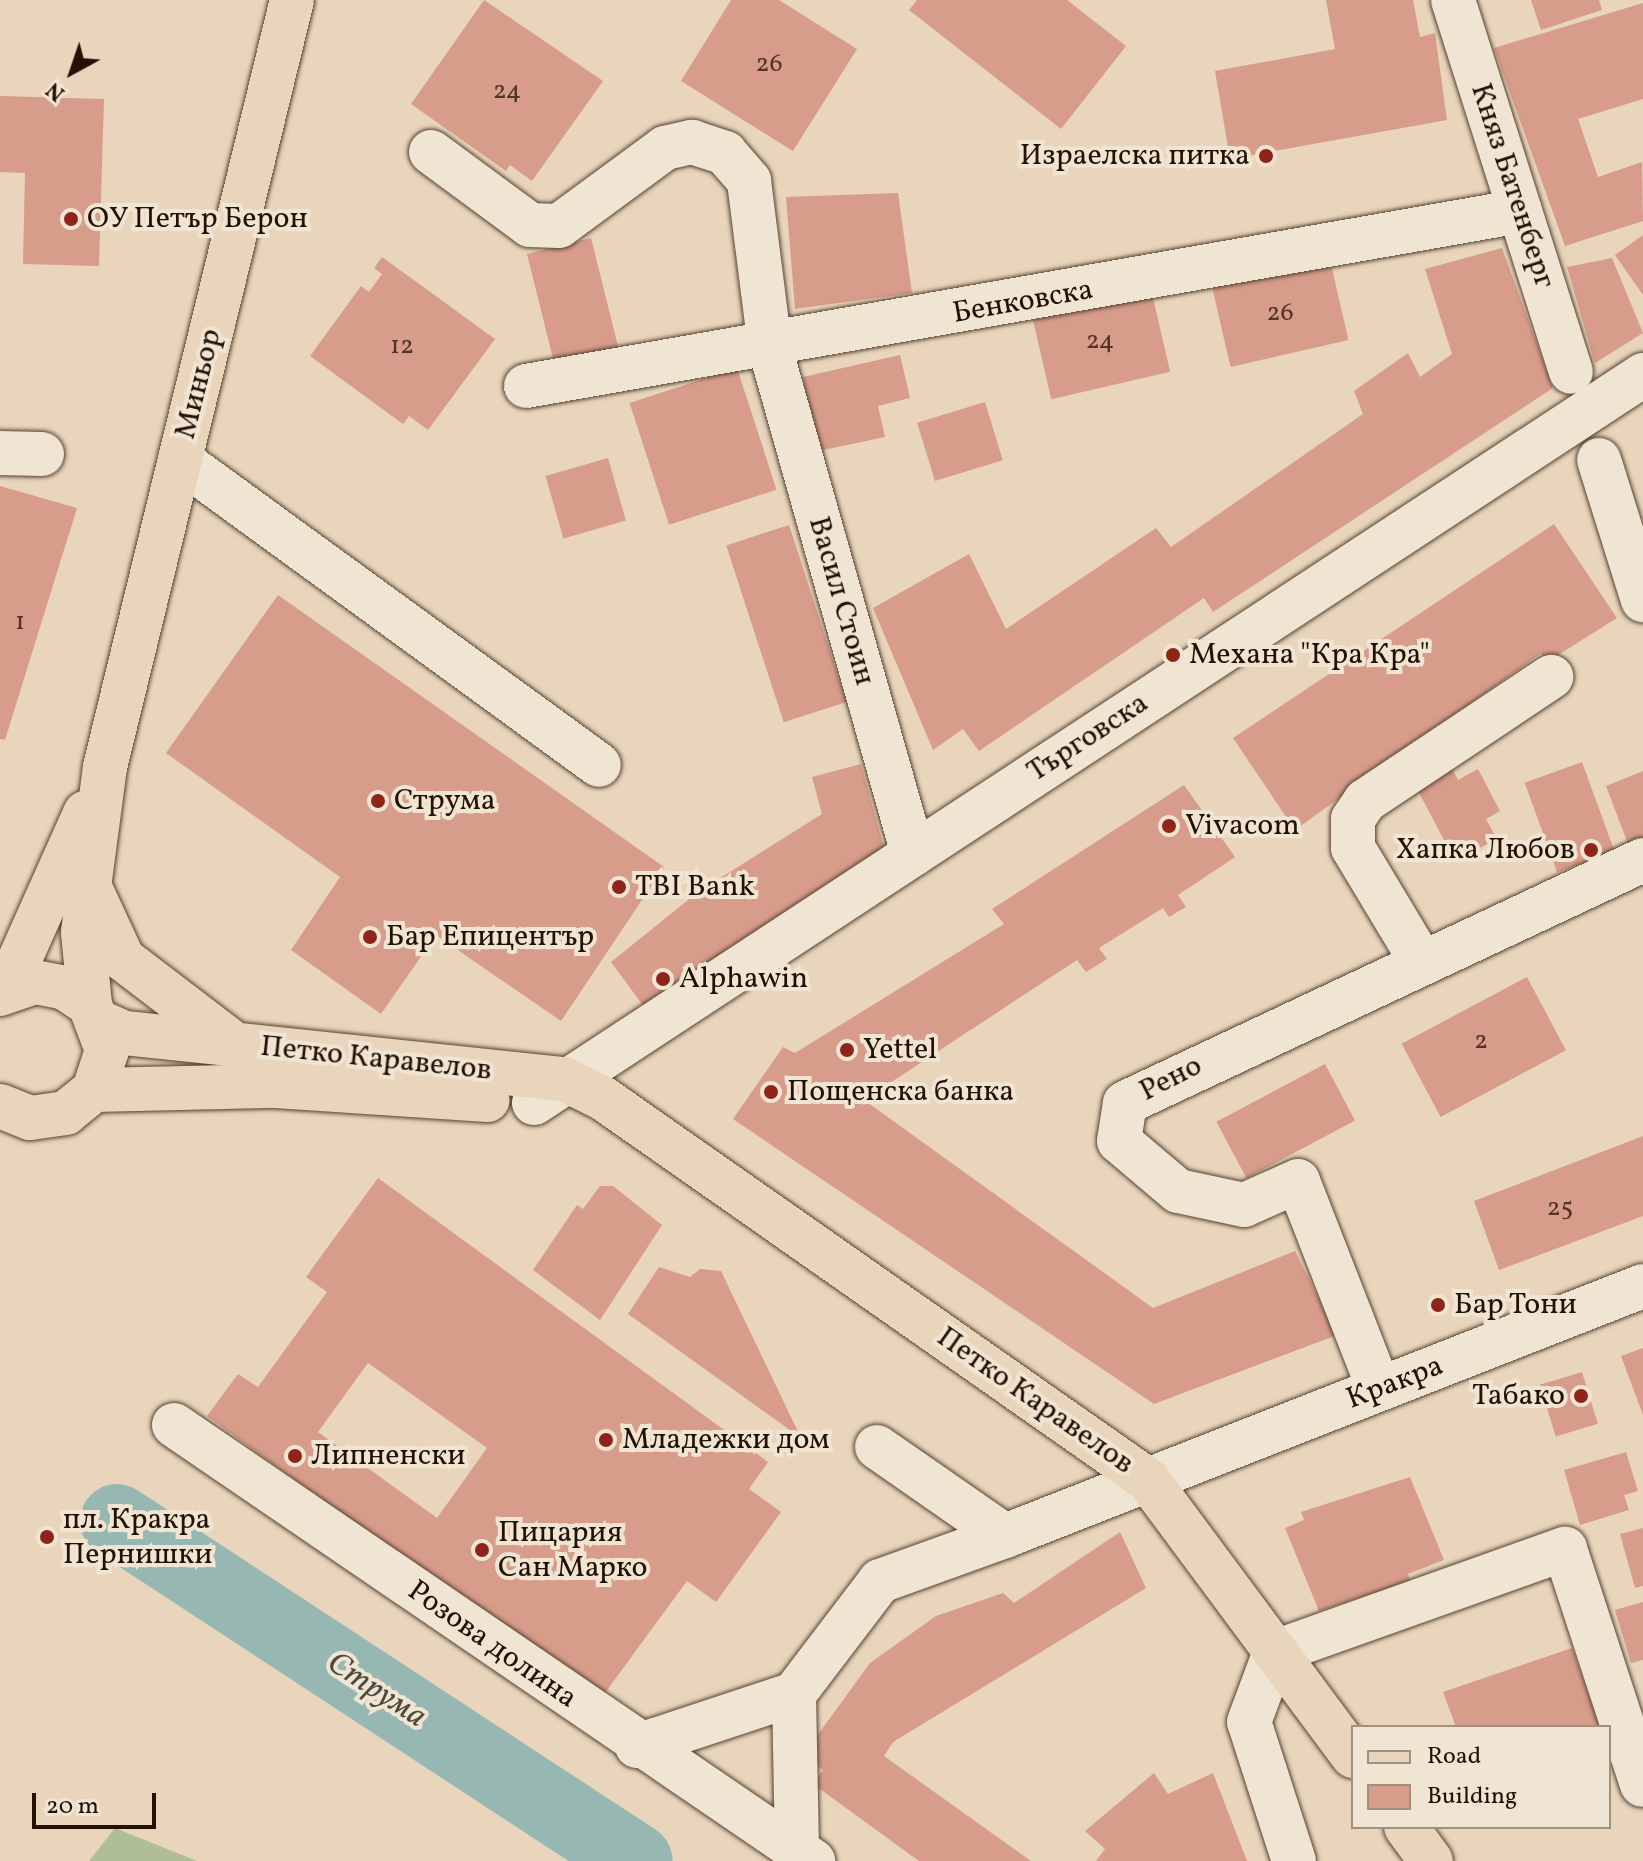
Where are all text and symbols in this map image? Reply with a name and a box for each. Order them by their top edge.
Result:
north arrow [32,32,112,112]
house number: 26 [755,49,783,81]
text: N [40,74,72,108]
house number: 24 [493,76,521,108]
street label: Княз Батенберг [1462,79,1562,293]
place label: Израелска питка [1020,138,1250,174]
marker: Израелска питка [1257,147,1275,165]
place label: ОУ Петър Берон [87,201,309,237]
marker: ОУ Петър Берон [62,210,80,228]
street label: Бенковска [950,272,1096,332]
house number: 26 [1266,298,1294,330]
street label: Миньор [168,325,230,443]
house number: 24 [1086,326,1114,358]
house number: 12 [390,331,414,363]
street label: Васил Стоин [800,513,882,689]
house number: 1 [15,607,25,639]
place label: Механа "Кра Кра" [1189,637,1430,673]
marker: Механа "Кра Кра" [1164,646,1182,664]
street label: Търговска [1021,686,1155,790]
place label: Струма [394,783,496,819]
marker: Струма [369,792,387,810]
place label: Vivacom [1185,808,1300,844]
marker: Vivacom [1160,817,1178,835]
place label: Хапка Любов [1396,832,1575,868]
marker: Хапка Любов [1582,841,1600,859]
place label: TBI Bank [635,869,755,905]
marker: TBI Bank [610,878,628,896]
place label: Бар Епицентър [386,919,594,955]
marker: Бар Епицентър [361,928,379,946]
place label: Alphawin [679,961,808,997]
marker: Alphawin [654,970,672,988]
house number: 2 [1474,1026,1488,1058]
street label: Петко Каравелов [259,1029,493,1089]
place label: Yettel [863,1032,937,1068]
marker: Yettel [838,1041,856,1059]
street label: Рено [1134,1048,1208,1110]
place label: Пощенска банка [787,1074,1014,1110]
marker: Пощенска банка [762,1083,780,1101]
house number: 25 [1547,1193,1573,1225]
place label: Бар Тони [1454,1287,1578,1323]
marker: Бар Тони [1429,1296,1447,1314]
street label: Петко Каравелов [930,1320,1140,1482]
street label: Кракра [1342,1348,1448,1418]
place label: Табако [1472,1378,1565,1414]
marker: Табако [1572,1387,1590,1405]
place label: Младежки дом [622,1422,830,1458]
marker: Младежки дом [597,1431,615,1449]
place label: Липненски [311,1438,465,1474]
marker: Липненски [286,1447,304,1465]
place label: пл. Кракра Пернишки [63,1502,212,1572]
place label: Пицария Сан Марко [498,1515,647,1586]
marker: пл. Кракра Пернишки [38,1528,56,1546]
marker: Пицария Сан Марко [473,1541,491,1559]
street label: Розова долина [400,1573,584,1717]
water label: Струма [319,1645,433,1737]
legend [1351,1725,1611,1829]
text: Road [1427,1740,1481,1774]
scale bar [36,1777,160,1827]
text: Building [1427,1780,1517,1814]
text: 20 m [46,1790,99,1824]

